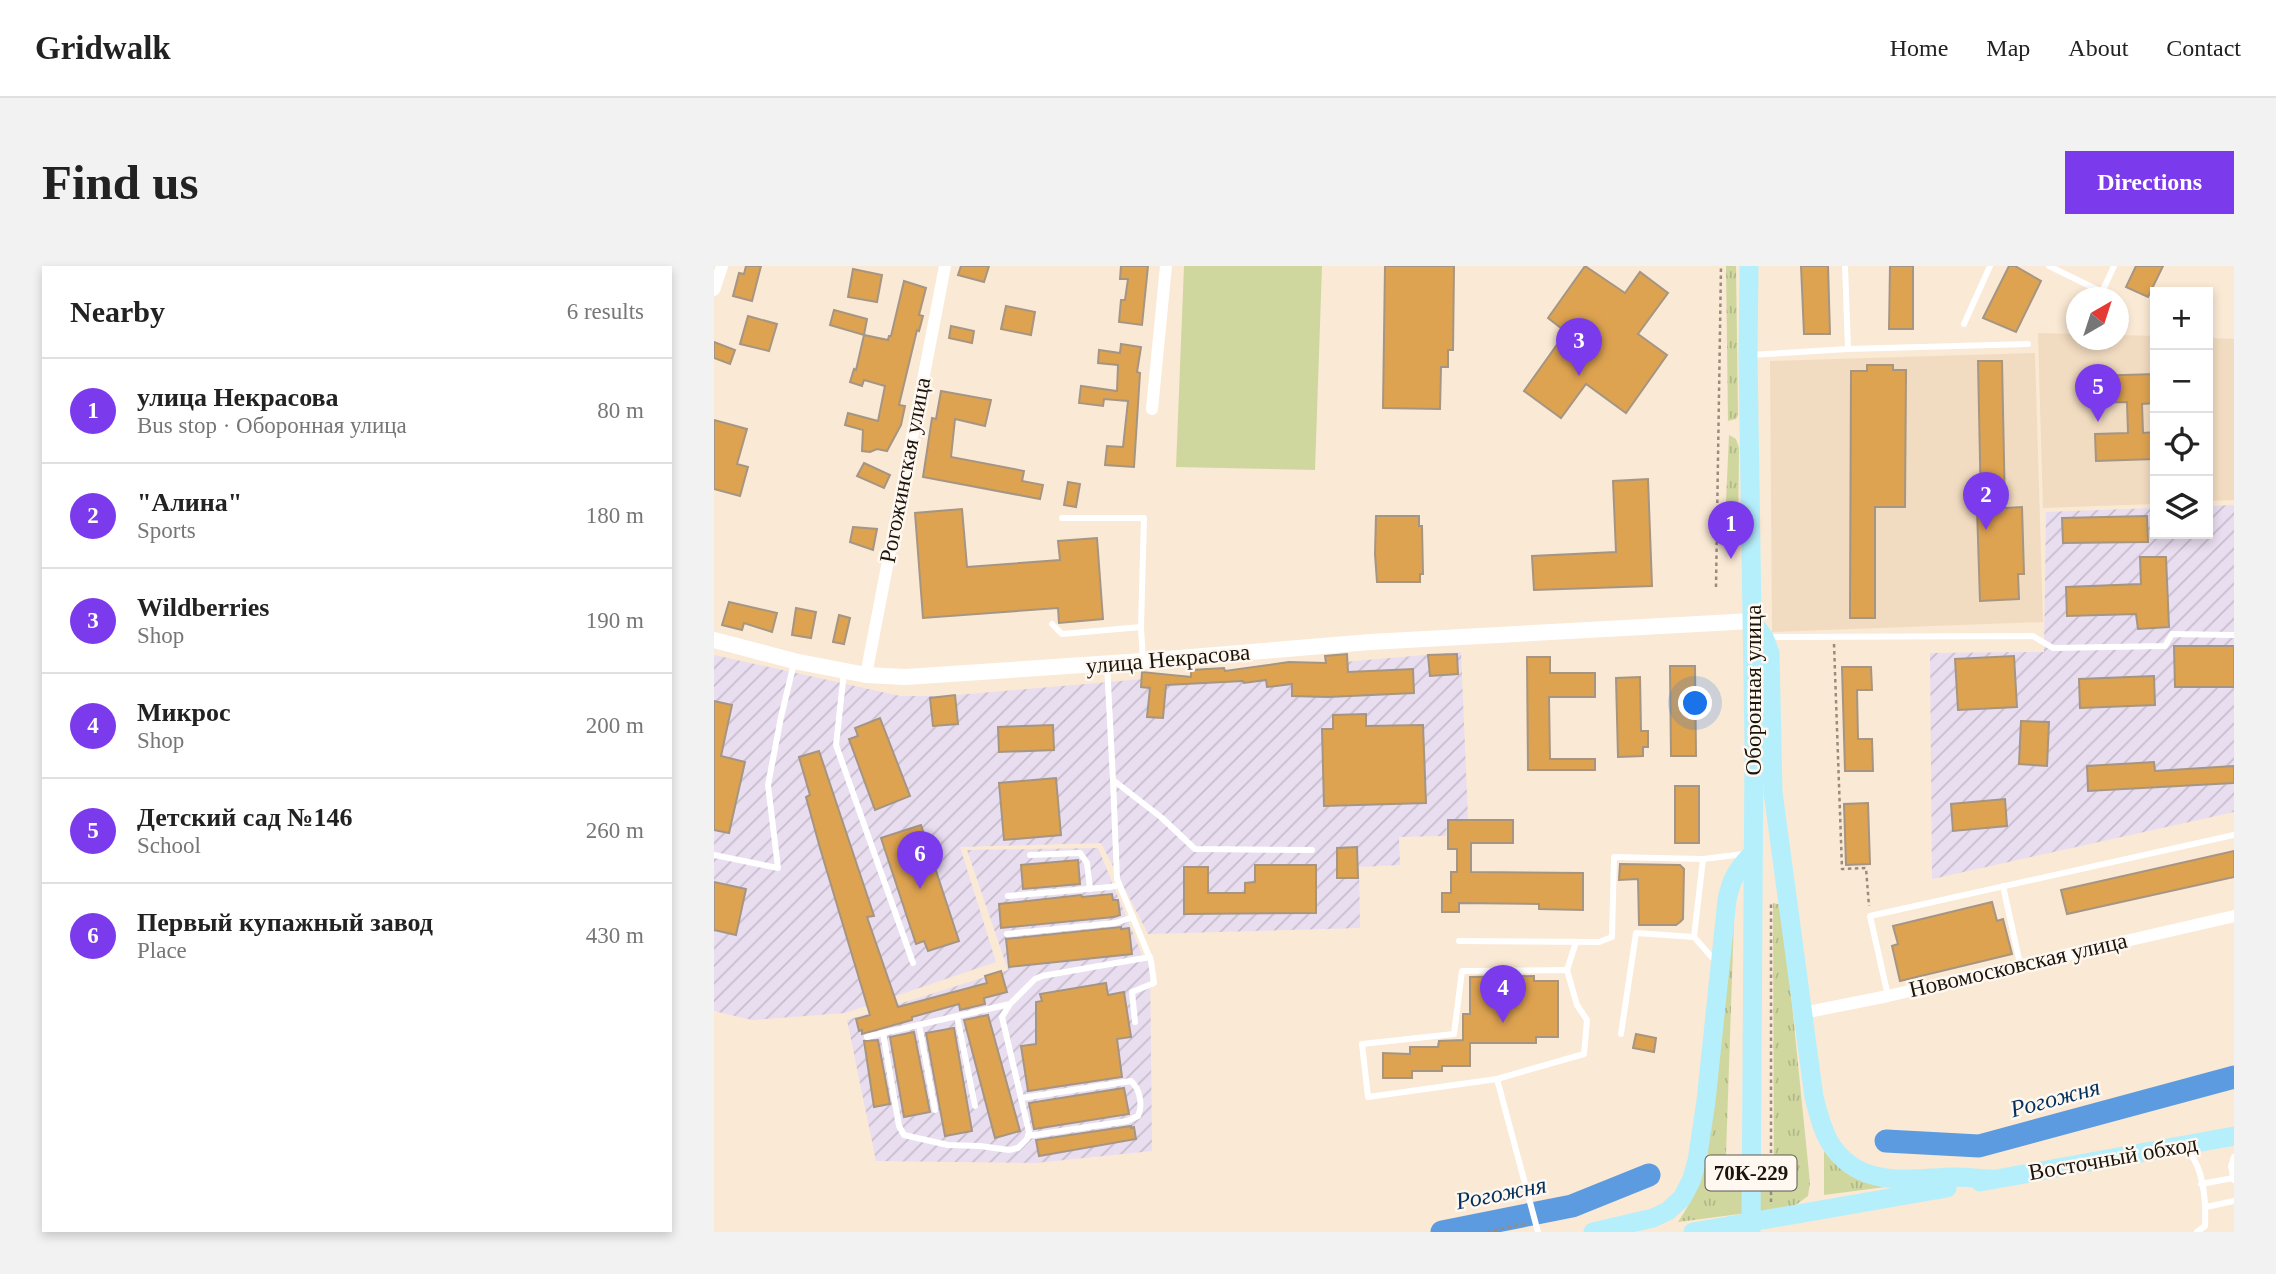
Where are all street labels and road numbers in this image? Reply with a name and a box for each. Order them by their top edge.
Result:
street label: Рогожинская улица [875,375,935,565]
street label: Оборонная улица [1741,605,1766,775]
street label: улица Некрасова [1085,639,1251,679]
street label: Новомосковская улица [1906,928,2130,1002]
street label: Восточный обход [2027,1131,2200,1185]
road number: 70К-229 [1706,1156,1796,1191]

